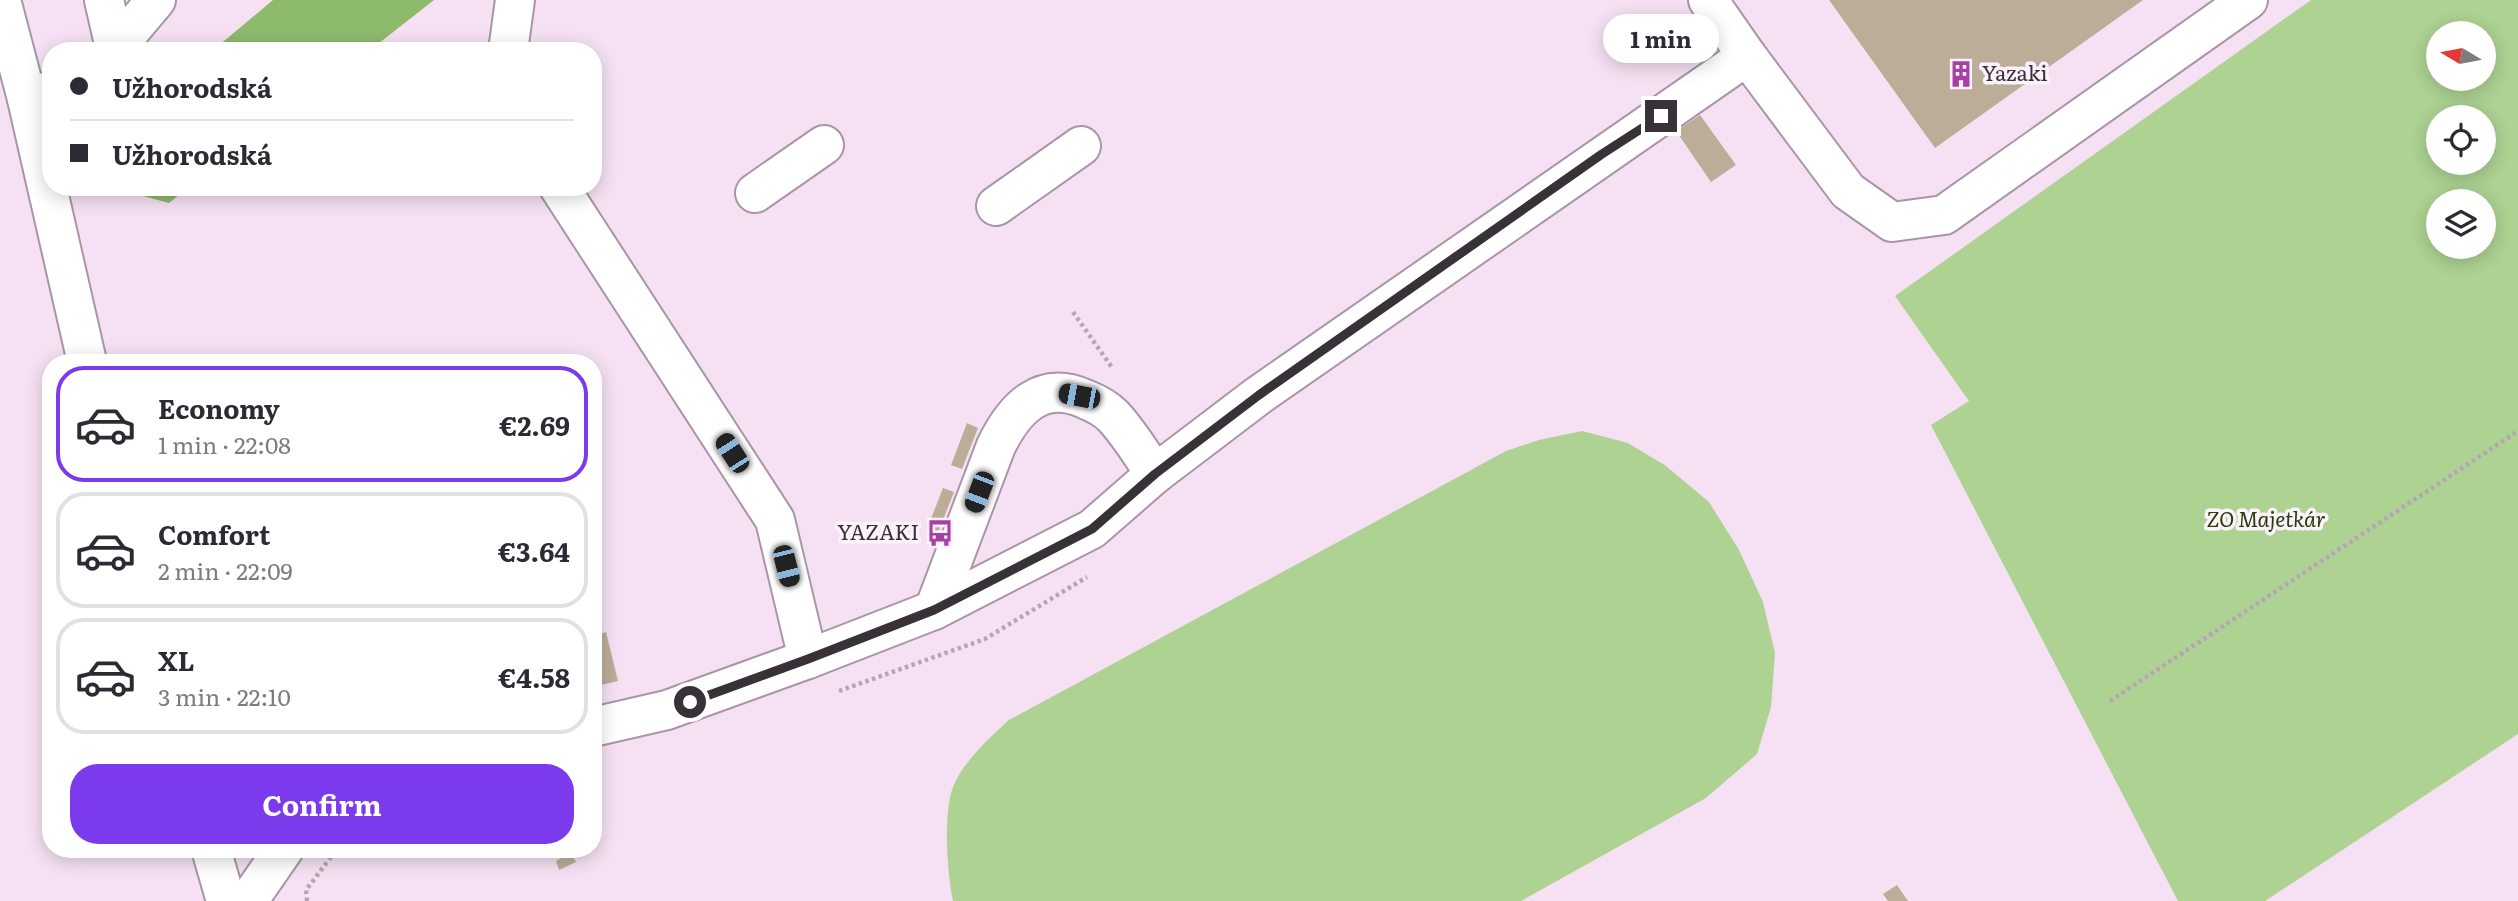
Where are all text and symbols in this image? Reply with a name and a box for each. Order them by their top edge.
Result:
callout: 1 min [1603,15,1719,64]
text: 1 min [1630,21,1692,55]
north arrow [2426,21,2496,91]
map controls [2426,21,2496,259]
place label: Yazaki [1982,56,2048,87]
building icon: Yazaki [1946,59,1976,89]
text: Užhorodská [112,67,272,106]
route end [1645,100,1677,132]
button: locate [2426,105,2496,175]
text: Užhorodská [112,134,272,173]
button: layers [2426,189,2496,259]
car [1057,382,1102,410]
text: Economy [158,388,280,427]
icon: car [74,393,137,456]
text: €2.69 [499,405,570,444]
text: 1 min · 22:08 [158,427,291,461]
car [712,430,753,476]
car [962,469,997,515]
park label: ZO Majetkár [2206,502,2326,533]
text: Comfort [158,514,270,553]
place label: YAZAKI [837,515,919,546]
bus stop icon: YAZAKI [925,518,955,548]
icon: car [74,519,137,582]
text: €3.64 [498,531,570,570]
car [771,543,802,589]
text: 2 min · 22:09 [158,553,293,587]
text: XL [158,640,195,679]
icon: car [74,645,137,708]
text: €4.58 [498,657,570,696]
text: 3 min · 22:10 [158,679,291,713]
route start [674,686,706,718]
button: Confirm [70,764,574,844]

